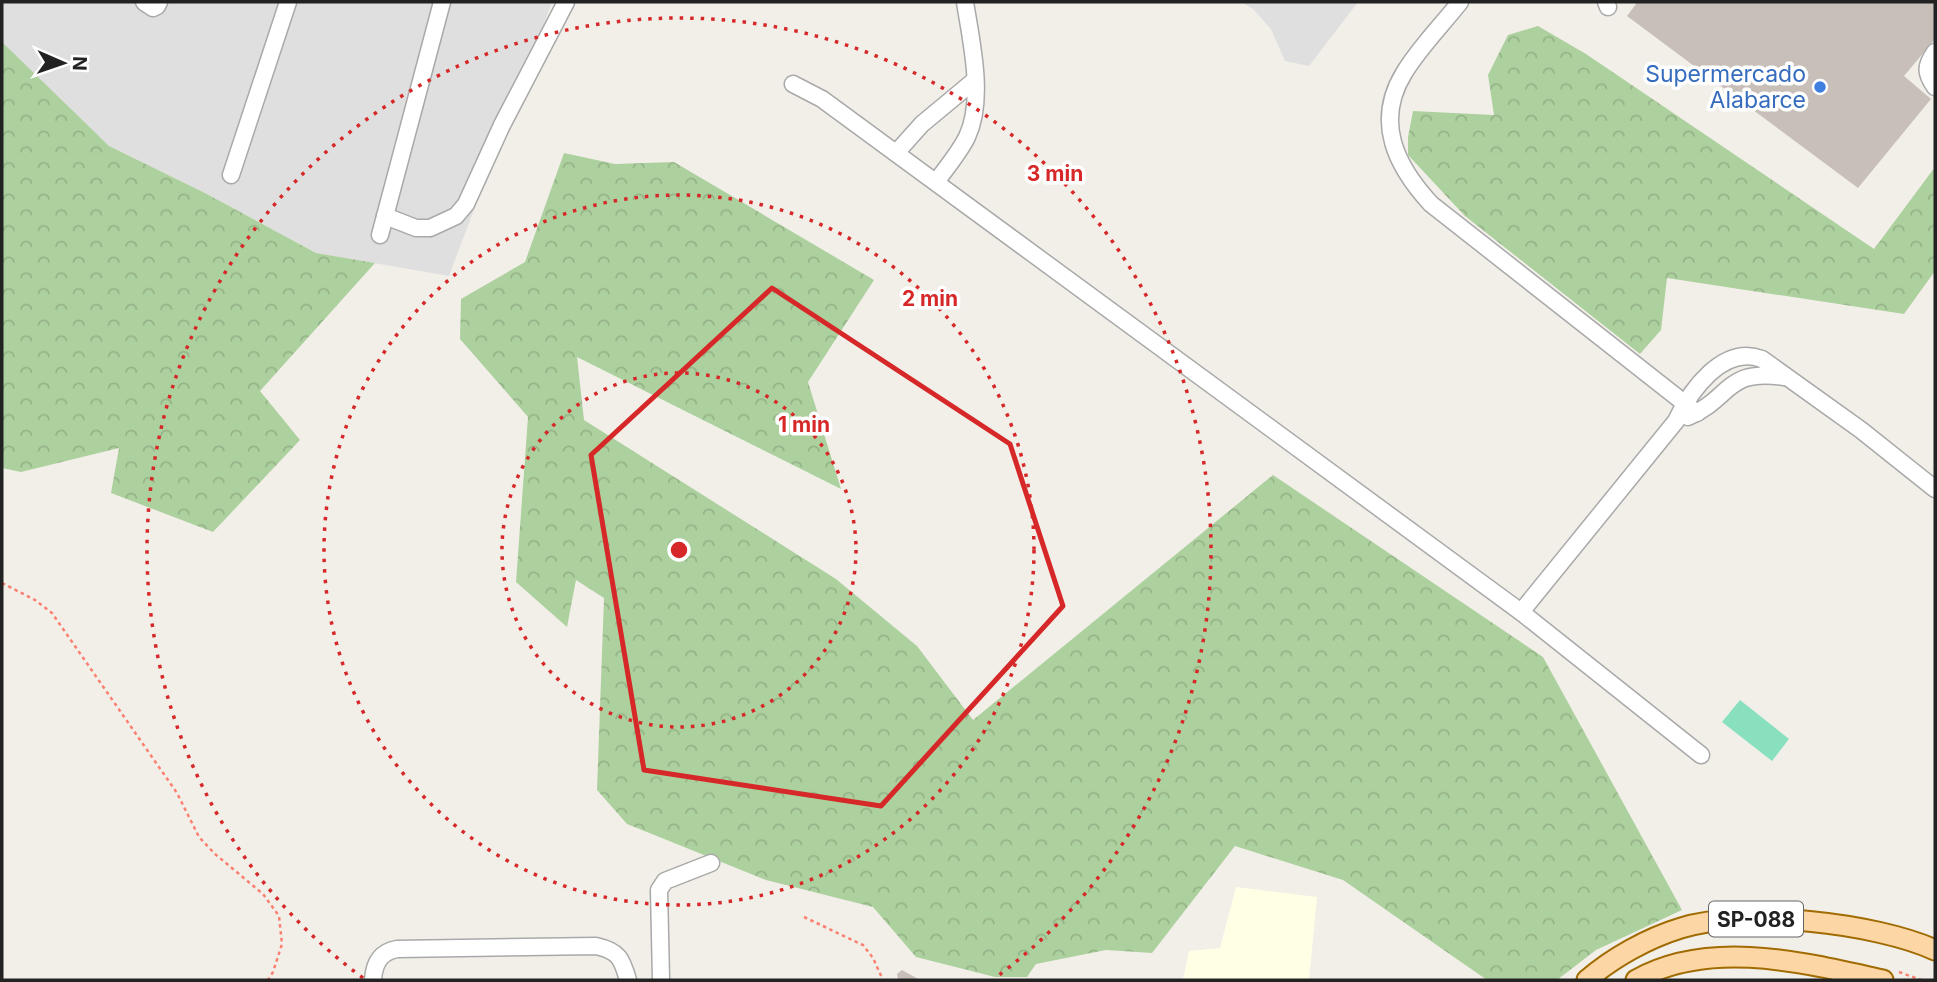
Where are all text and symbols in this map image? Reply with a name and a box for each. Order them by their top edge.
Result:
north arrow [28,28,98,98]
text: N [68,56,91,71]
place label: Supermercado Alabarce [1645,60,1806,114]
marker: Supermercado Alabarce [1812,79,1828,95]
text: 3 min [1027,161,1083,186]
text: 2 min [902,286,958,311]
text: 1 min [778,412,830,437]
centre of rings [667,538,691,562]
road number: SP-088 [1709,902,1803,936]

